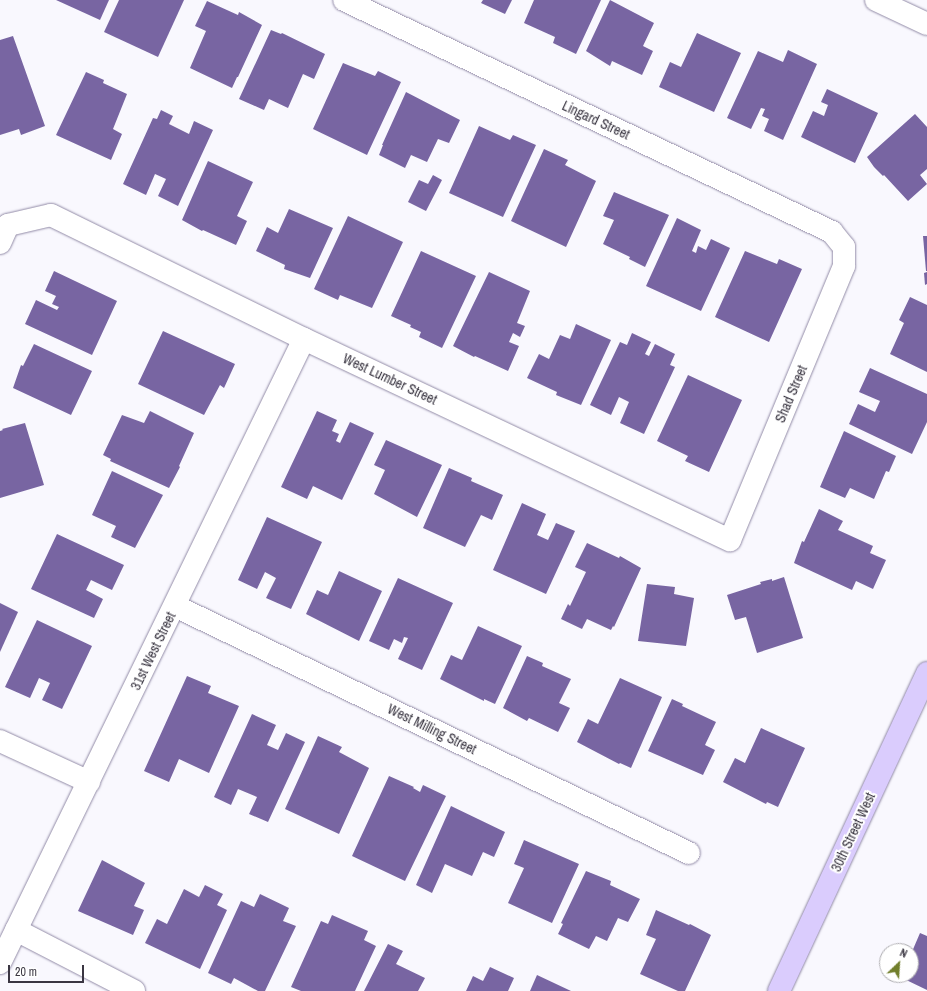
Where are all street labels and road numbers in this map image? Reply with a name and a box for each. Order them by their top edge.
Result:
street label: Lingard Street [559,97,633,143]
street label: West Lumber Street [340,350,440,408]
street label: Shad Street [771,363,811,425]
street label: 31st West Street [127,609,179,693]
street label: West Milling Street [385,700,479,758]
street label: 30th Street West [827,790,879,874]

